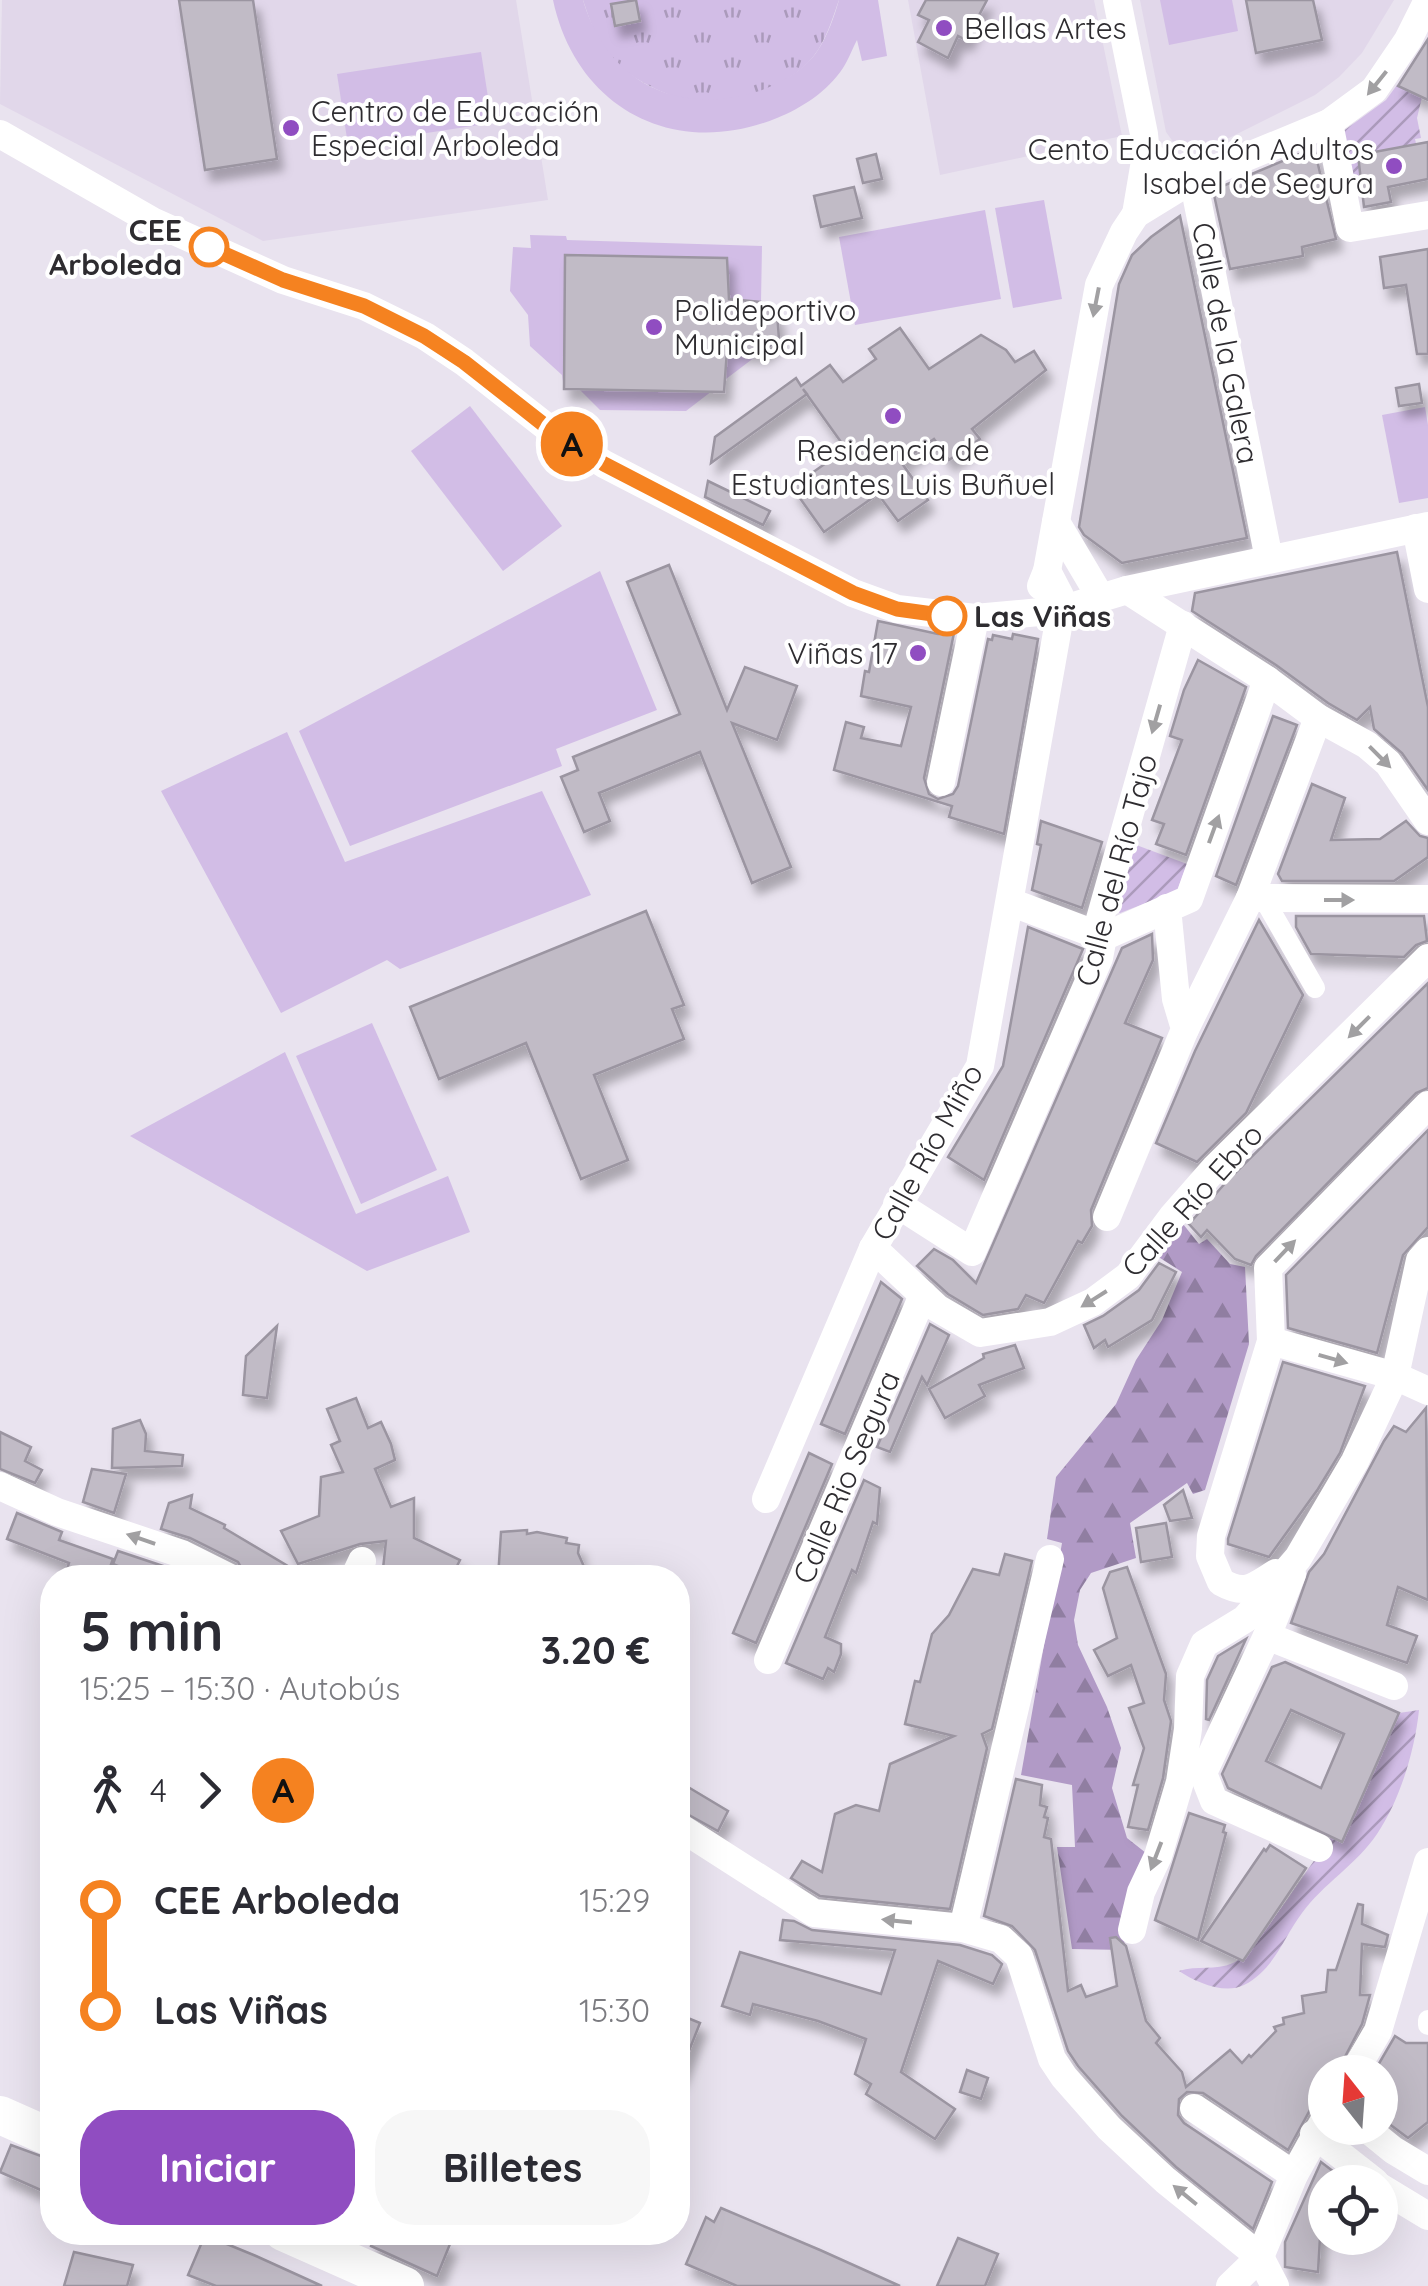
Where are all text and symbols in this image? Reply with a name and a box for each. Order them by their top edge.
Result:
place label: Bellas Artes [964,9,1127,47]
marker: Bellas Artes [933,17,955,39]
one-way arrow [1367,70,1388,95]
place label: Centro de Educación Especial Arboleda [311,92,599,164]
marker: Centro de Educación Especial Arboleda [280,117,302,139]
place label: Cento Educación Adultos Isabel de Segura [1028,130,1374,202]
marker: Cento Educación Adultos Isabel de Segura [1383,155,1405,177]
place label: CEE Arboleda [49,211,182,283]
street label: Calle de la Galera [1184,219,1268,467]
marker: CEE Arboleda [190,228,228,266]
one-way arrow [1087,287,1103,318]
place label: Polideportivo Municipal [674,291,856,363]
marker: Polideportivo Municipal [643,316,665,338]
marker: Residencia de Estudiantes Luis Buñuel [882,405,904,427]
line badge: A [540,412,604,476]
text: A [561,422,583,466]
place label: Residencia de Estudiantes Luis Buñuel [731,431,1055,503]
marker: Las Viñas [928,597,966,635]
place label: Las Viñas [974,597,1111,635]
place label: Viñas 17 [787,634,898,672]
marker: Viñas 17 [907,642,929,664]
one-way arrow [1148,704,1164,735]
one-way arrow [1367,745,1391,768]
street label: Calle del Río Tajo [1067,750,1165,990]
one-way arrow [1207,813,1222,843]
one-way arrow [1324,892,1356,908]
one-way arrow [1347,1014,1371,1038]
street label: Calle Río Miño [863,1057,991,1247]
street label: Calle Río Ebro [1113,1115,1271,1285]
one-way arrow [1273,1239,1297,1263]
one-way arrow [1080,1290,1108,1307]
one-way arrow [1318,1352,1349,1367]
street label: Calle Rio Segura [784,1365,908,1589]
one-way arrow [126,1530,156,1545]
text: 5 min [80,1596,224,1665]
text: 3.20 € [541,1626,650,1674]
text: 15:25 – 15:30 · Autobús [80,1668,400,1708]
icon: walk [80,1763,135,1818]
icon: forward [182,1763,237,1818]
text: A [272,1768,294,1812]
text: 4 [150,1770,167,1810]
one-way arrow [1148,1841,1164,1871]
text: CEE Arboleda [154,1876,400,1924]
text: 15:29 [579,1880,650,1920]
one-way arrow [880,1913,912,1929]
text: Las Viñas [154,1986,328,2034]
text: 15:30 [579,1990,650,2030]
north arrow [1308,2055,1398,2145]
map controls [1308,2055,1398,2255]
button: Iniciar [80,2110,355,2225]
button: Billetes [375,2110,650,2225]
button: locate [1308,2165,1398,2255]
one-way arrow [1172,2185,1197,2206]

